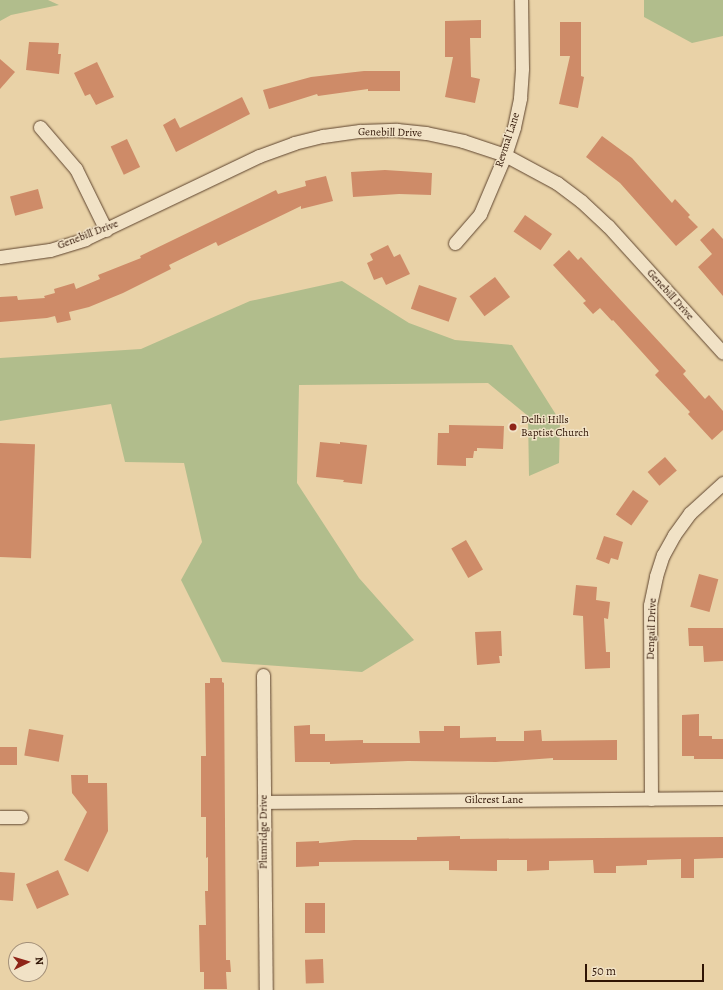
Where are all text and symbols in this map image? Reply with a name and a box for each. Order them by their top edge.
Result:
street label: Revmal Lane [493,111,523,169]
street label: Genebill Drive [358,126,422,140]
street label: Genebill Drive [56,217,120,253]
street label: Genebill Drive [644,267,696,323]
place label: Delhi Hills Baptist Church [521,414,589,440]
marker: Delhi Hills Baptist Church [508,422,518,432]
street label: Dengail Drive [644,598,660,660]
street label: Gilcrest Lane [465,793,523,807]
street label: Plumridge Drive [257,795,271,869]
north arrow [8,942,48,982]
text: N [32,956,47,966]
scale bar [587,956,706,982]
text: 50 m [592,963,616,979]

